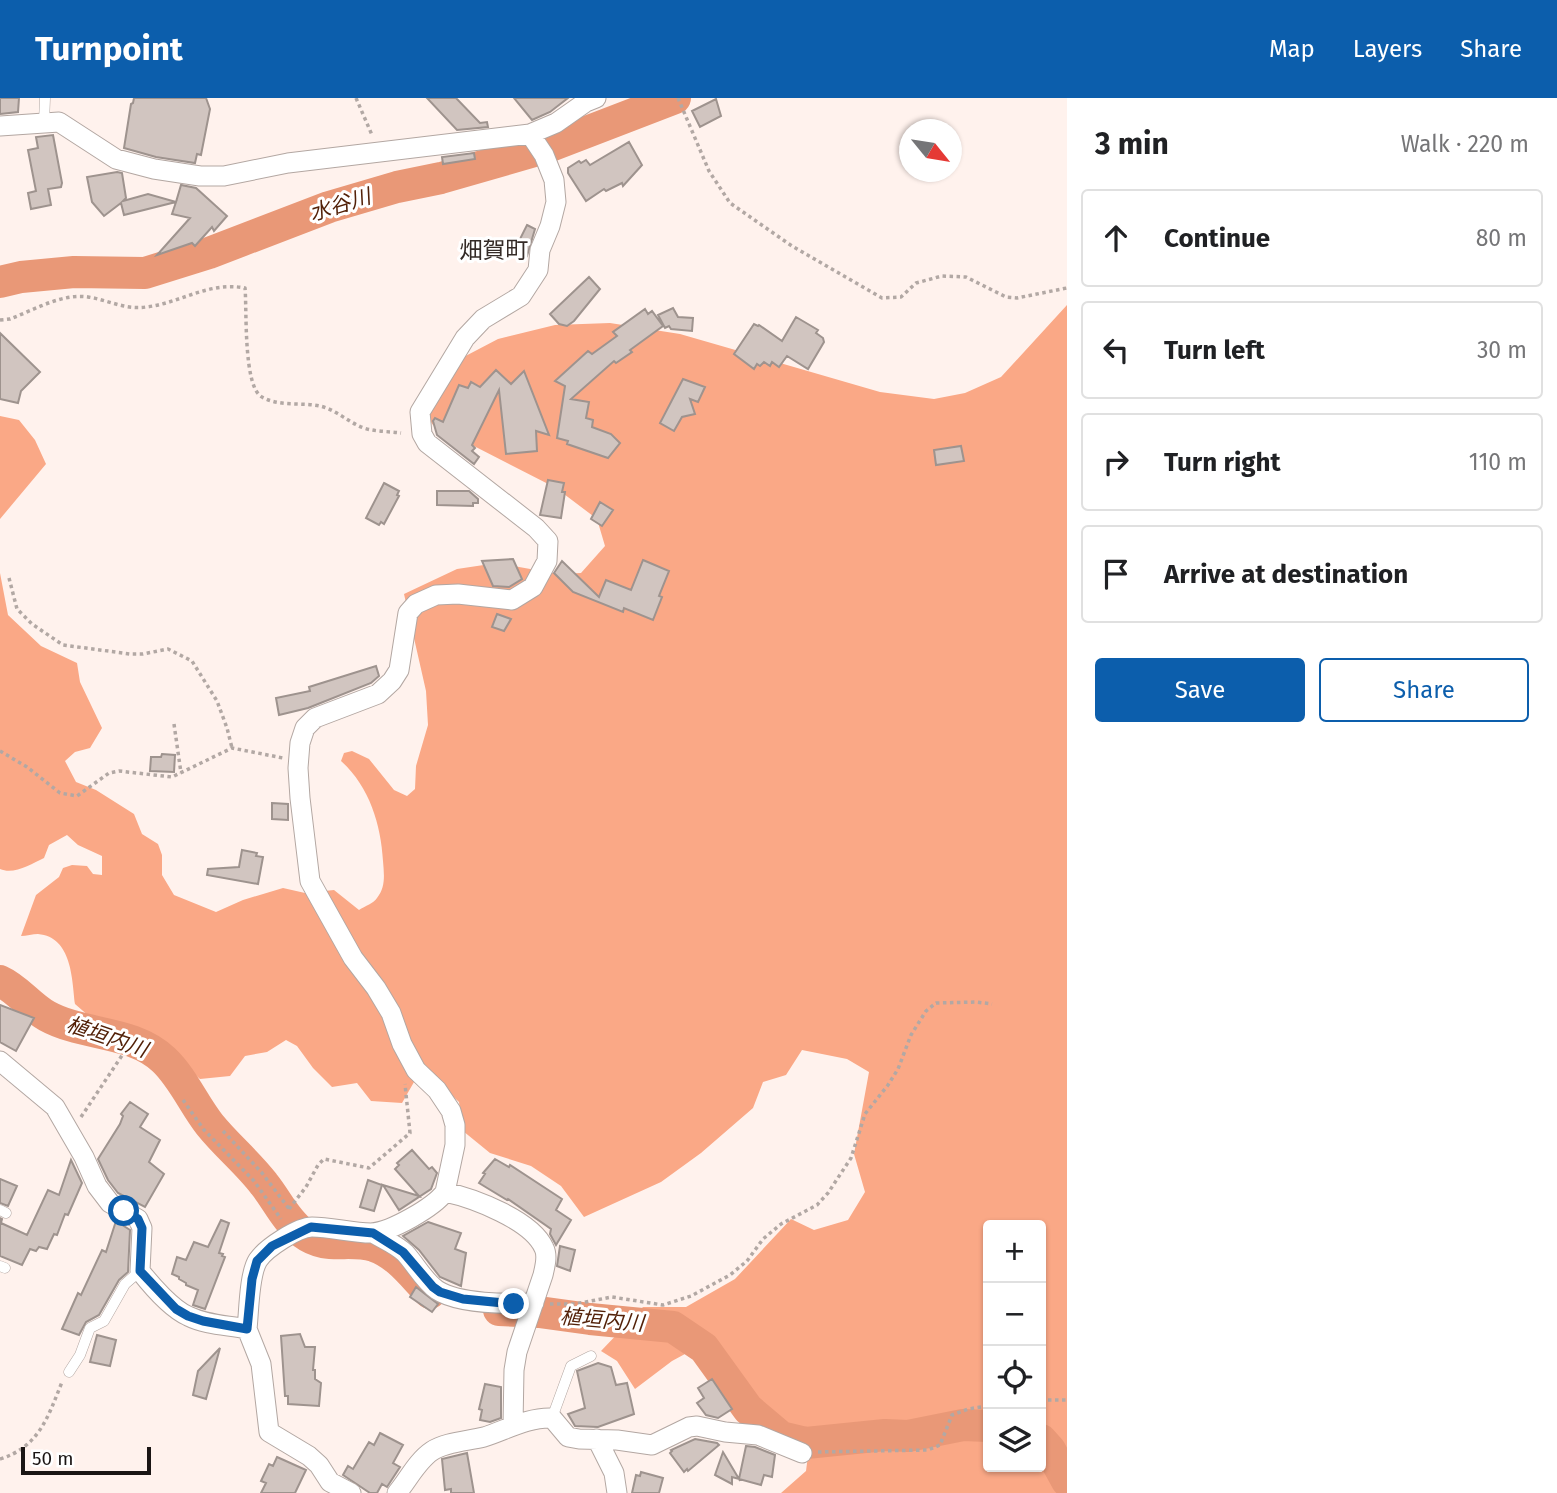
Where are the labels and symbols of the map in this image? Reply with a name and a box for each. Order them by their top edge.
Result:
north arrow [899,119,962,182]
water label: 水谷川 [306,183,376,227]
district label: 畑賀町 [460,236,529,264]
water label: 植垣内川 [63,1011,153,1064]
route start [108,1195,139,1226]
route end [498,1288,529,1319]
water label: 植垣内川 [559,1303,647,1337]
scale bar [21,1444,150,1476]

